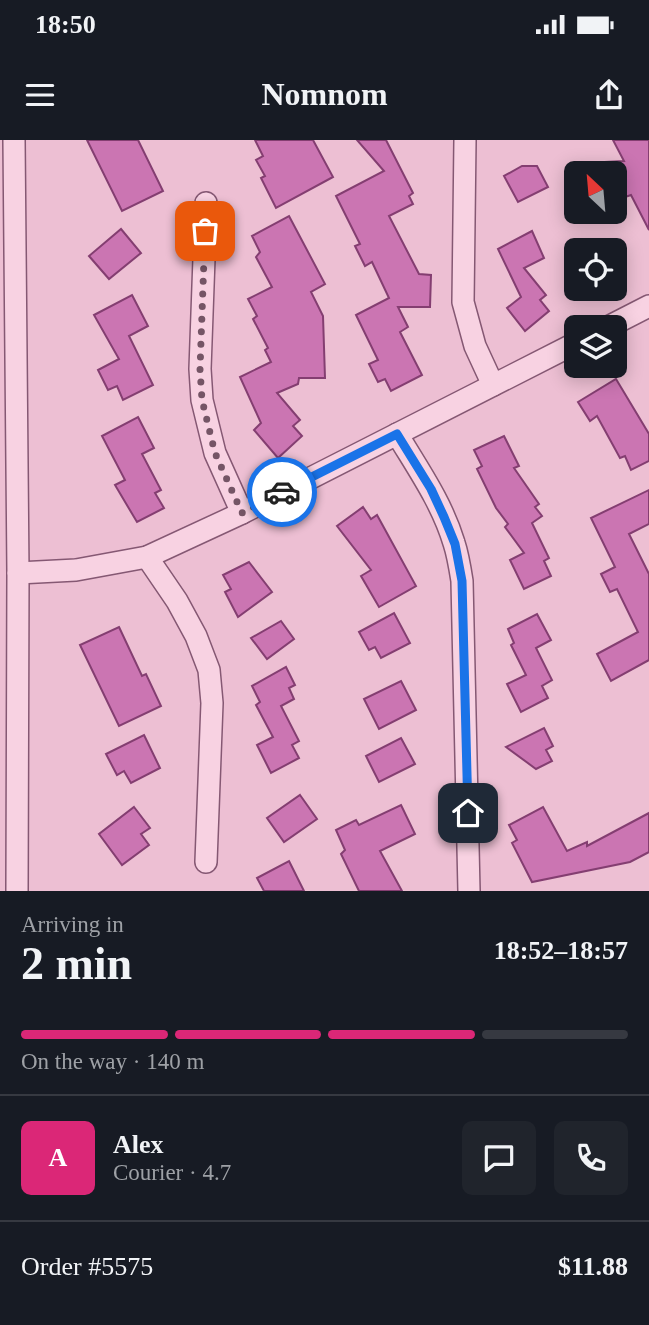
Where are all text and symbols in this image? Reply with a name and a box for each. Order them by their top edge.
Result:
text: 18:50 [35,10,96,39]
icon: menu [21,76,59,114]
text: Nomnom [261,76,388,112]
icon: share [590,76,628,114]
north arrow [564,161,626,224]
map controls [564,161,627,378]
pin [175,201,235,261]
icon: bag [186,212,224,250]
button: locate [564,238,627,301]
button: layers [564,315,627,378]
courier [247,457,317,527]
icon: car [263,473,301,511]
pin [438,783,498,843]
icon: home [449,794,487,832]
text: Arriving in [21,912,124,937]
text: 18:52–18:57 [494,936,628,965]
text: 2 min [21,938,132,989]
text: On the way · 140 m [21,1049,204,1074]
button: chat [462,1121,536,1195]
button: phone [554,1121,628,1195]
text: Alex [113,1130,164,1159]
text: A [49,1143,67,1172]
text: Courier · 4.7 [113,1160,231,1185]
text: Order #5575 [21,1252,153,1281]
text: $11.88 [558,1252,628,1281]

